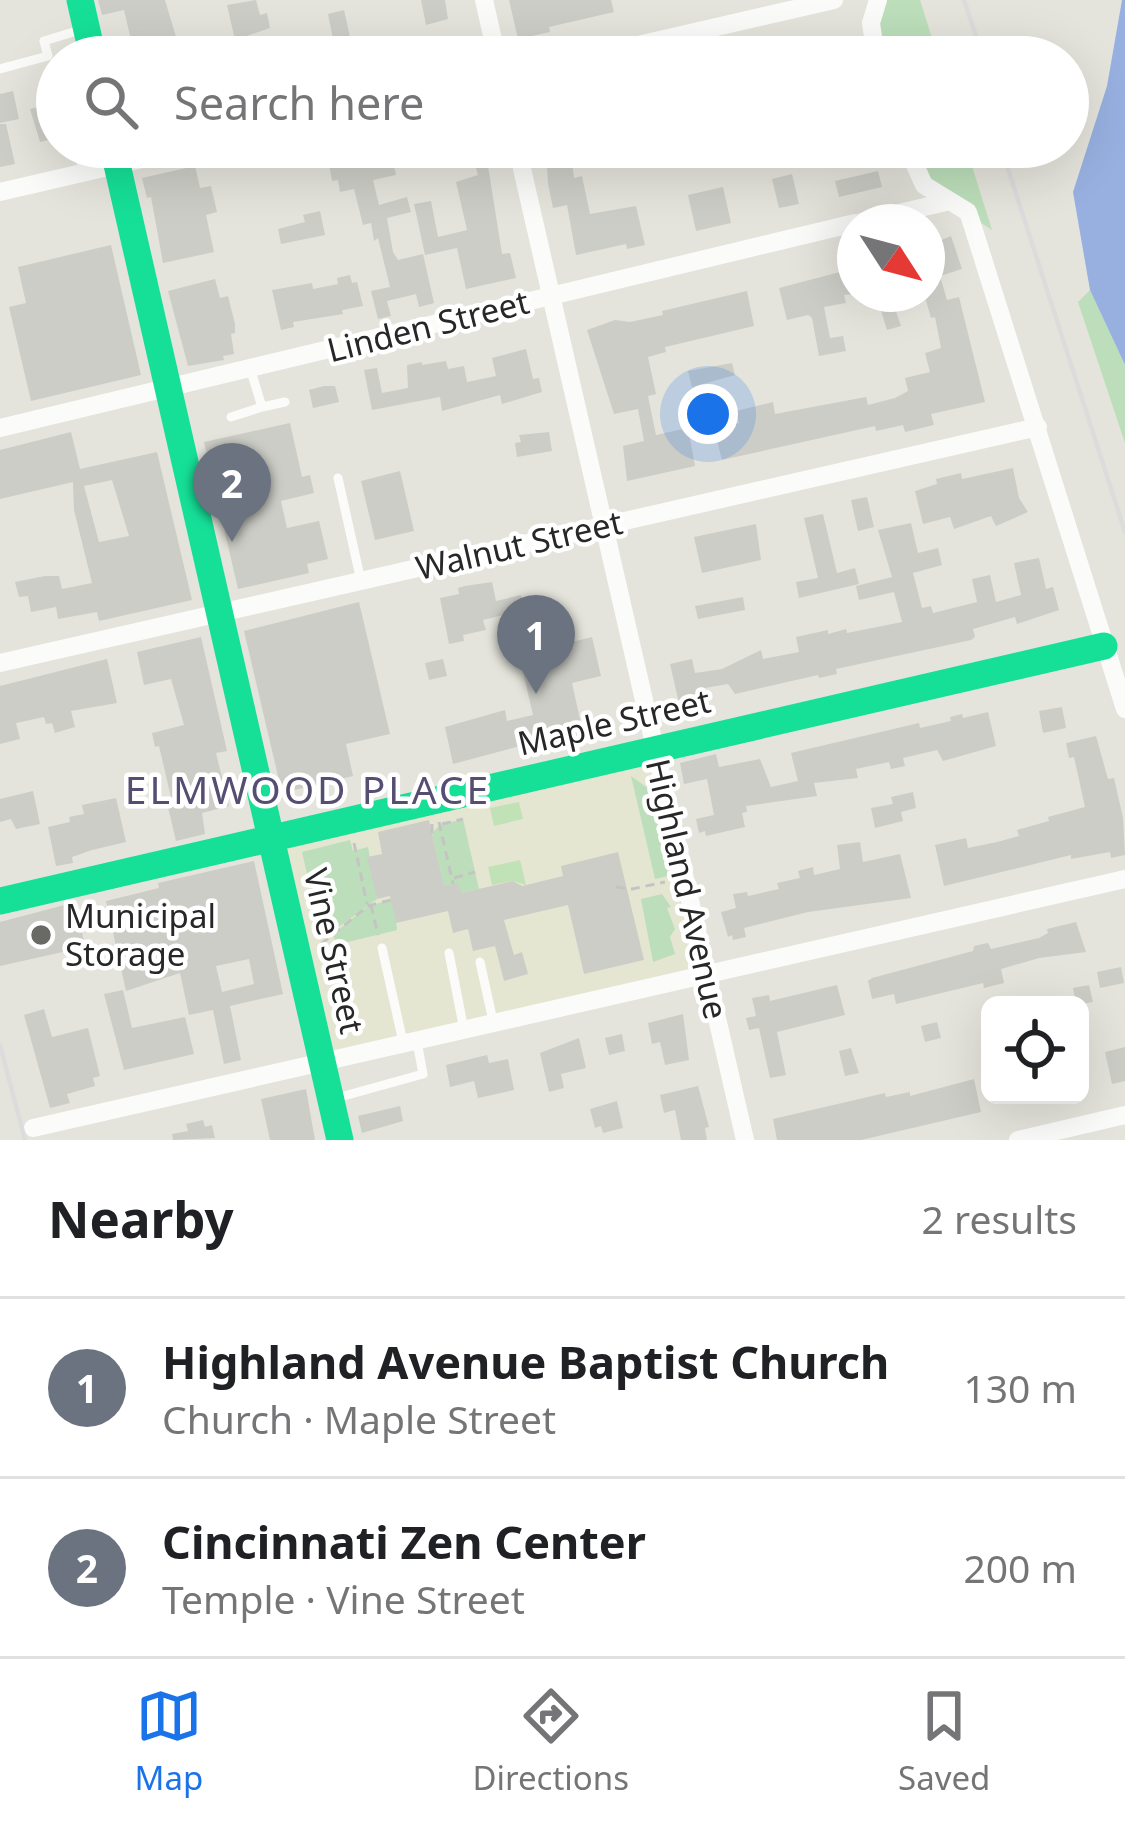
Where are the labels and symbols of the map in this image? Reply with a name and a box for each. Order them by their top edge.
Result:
north arrow [837,204,945,312]
street label: Linden Street [322,279,533,372]
your location [678,384,738,444]
pin: 2 [193,443,271,542]
street label: Walnut Street [411,499,627,590]
pin: 1 [497,595,575,694]
street label: Maple Street [513,677,715,766]
street label: Highland Avenue [636,754,739,1023]
district label: ELMWOOD PLACE [125,762,491,815]
street label: Vine Street [294,864,375,1038]
place label: Municipal Storage [65,893,216,976]
marker: Municipal Storage [28,922,54,948]

